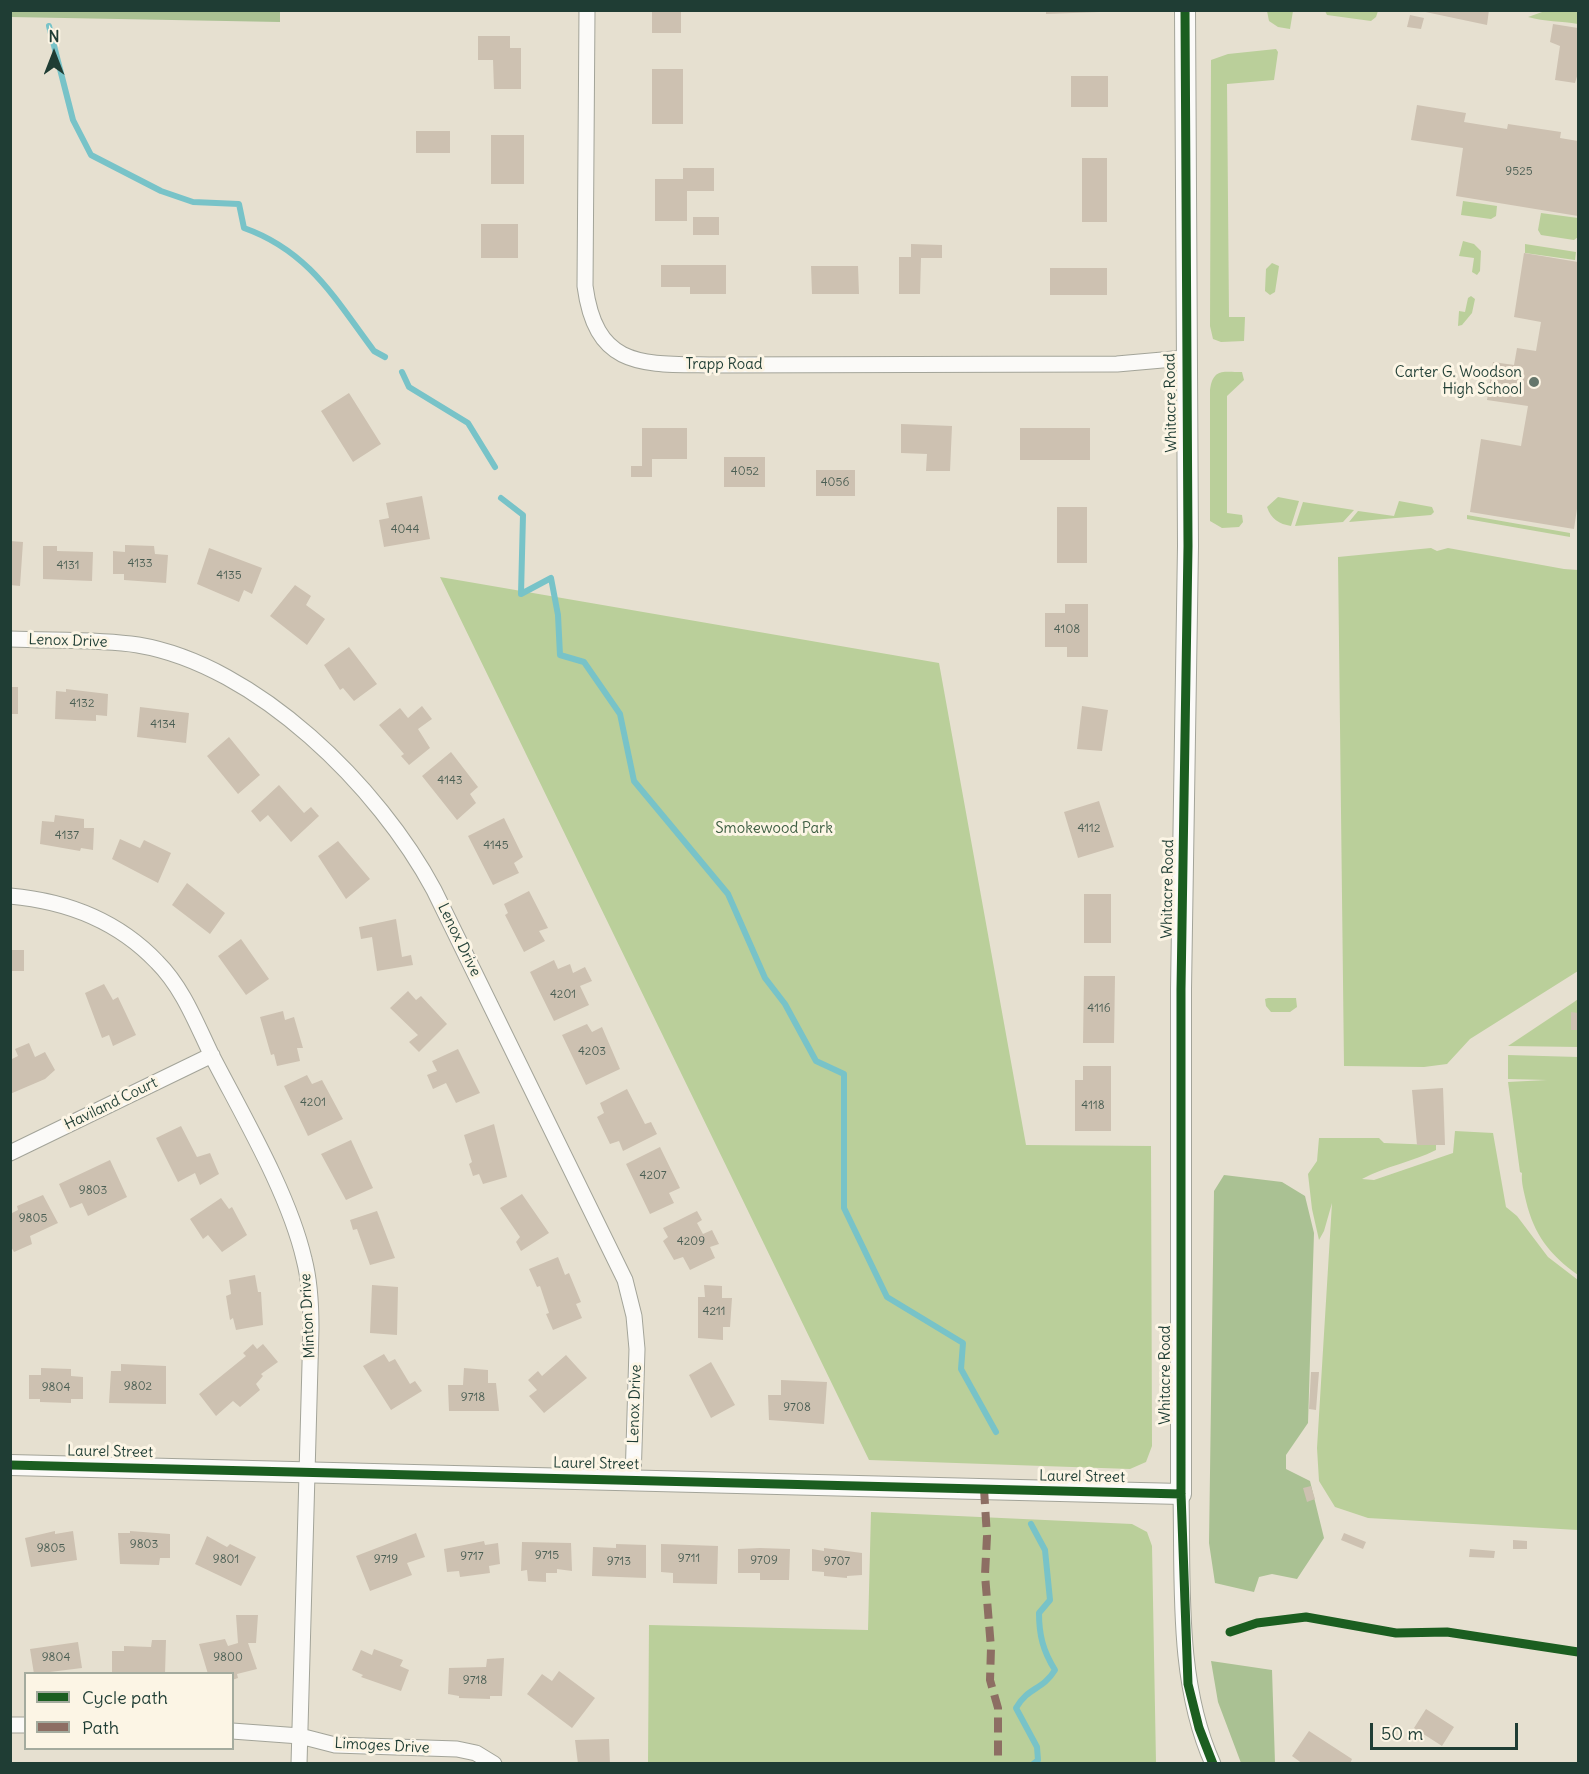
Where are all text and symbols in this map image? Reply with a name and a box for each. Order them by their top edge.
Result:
north arrow [24,24,84,84]
text: N [48,26,60,46]
house number: 9525 [1505,165,1533,179]
street label: Whitacre Road [1161,353,1181,453]
street label: Trapp Road [685,356,763,374]
place label: Carter G. Woodson High School [1395,364,1522,399]
marker: Carter G. Woodson High School [1527,375,1541,389]
house number: 4052 [731,465,759,479]
house number: 4056 [821,476,849,490]
house number: 4044 [391,523,419,537]
house number: 4133 [127,557,153,571]
house number: 4131 [56,559,80,573]
house number: 4135 [216,569,242,583]
house number: 4108 [1054,623,1080,637]
street label: Lenox Drive [28,631,108,651]
house number: 4132 [70,697,94,711]
house number: 4134 [150,718,176,732]
house number: 4143 [437,774,463,788]
park label: Smokewood Park [715,820,833,838]
house number: 4112 [1078,822,1100,836]
house number: 4137 [55,829,79,843]
house number: 4145 [483,839,509,853]
street label: Whitacre Road [1158,839,1178,939]
street label: Lenox Drive [434,901,484,979]
house number: 4201 [550,988,576,1002]
house number: 4116 [1087,1002,1111,1016]
house number: 4203 [578,1045,606,1059]
street label: Haviland Court [62,1074,160,1134]
house number: 4201 [300,1096,326,1110]
house number: 4118 [1081,1099,1105,1113]
house number: 4207 [639,1169,667,1183]
house number: 9803 [79,1184,107,1198]
house number: 9805 [19,1212,47,1226]
house number: 4209 [677,1235,705,1249]
street label: Minton Drive [297,1273,319,1359]
house number: 4211 [702,1305,726,1319]
street label: Whitacre Road [1157,1325,1175,1425]
street label: Lenox Drive [625,1364,645,1444]
house number: 9802 [124,1380,152,1394]
house number: 9804 [42,1381,70,1395]
house number: 9718 [461,1391,485,1405]
house number: 9708 [783,1401,811,1415]
street label: Laurel Street [67,1442,153,1462]
street label: Laurel Street [553,1454,639,1474]
street label: Laurel Street [1039,1467,1125,1487]
house number: 9803 [130,1538,158,1552]
house number: 9805 [37,1542,65,1556]
house number: 9715 [535,1549,559,1563]
house number: 9717 [460,1550,484,1564]
house number: 9711 [678,1552,700,1566]
house number: 9801 [213,1553,239,1567]
house number: 9719 [374,1553,398,1567]
house number: 9709 [750,1554,778,1568]
house number: 9713 [607,1555,631,1569]
house number: 9707 [824,1555,850,1569]
house number: 9804 [42,1651,70,1665]
house number: 9800 [213,1651,243,1665]
legend [24,1672,234,1750]
house number: 9718 [463,1674,487,1688]
text: Cycle path [82,1686,168,1709]
scale bar [1373,1711,1522,1749]
text: Path [82,1716,119,1739]
text: 50 m [1381,1722,1423,1745]
street label: Limoges Drive [334,1735,430,1757]

